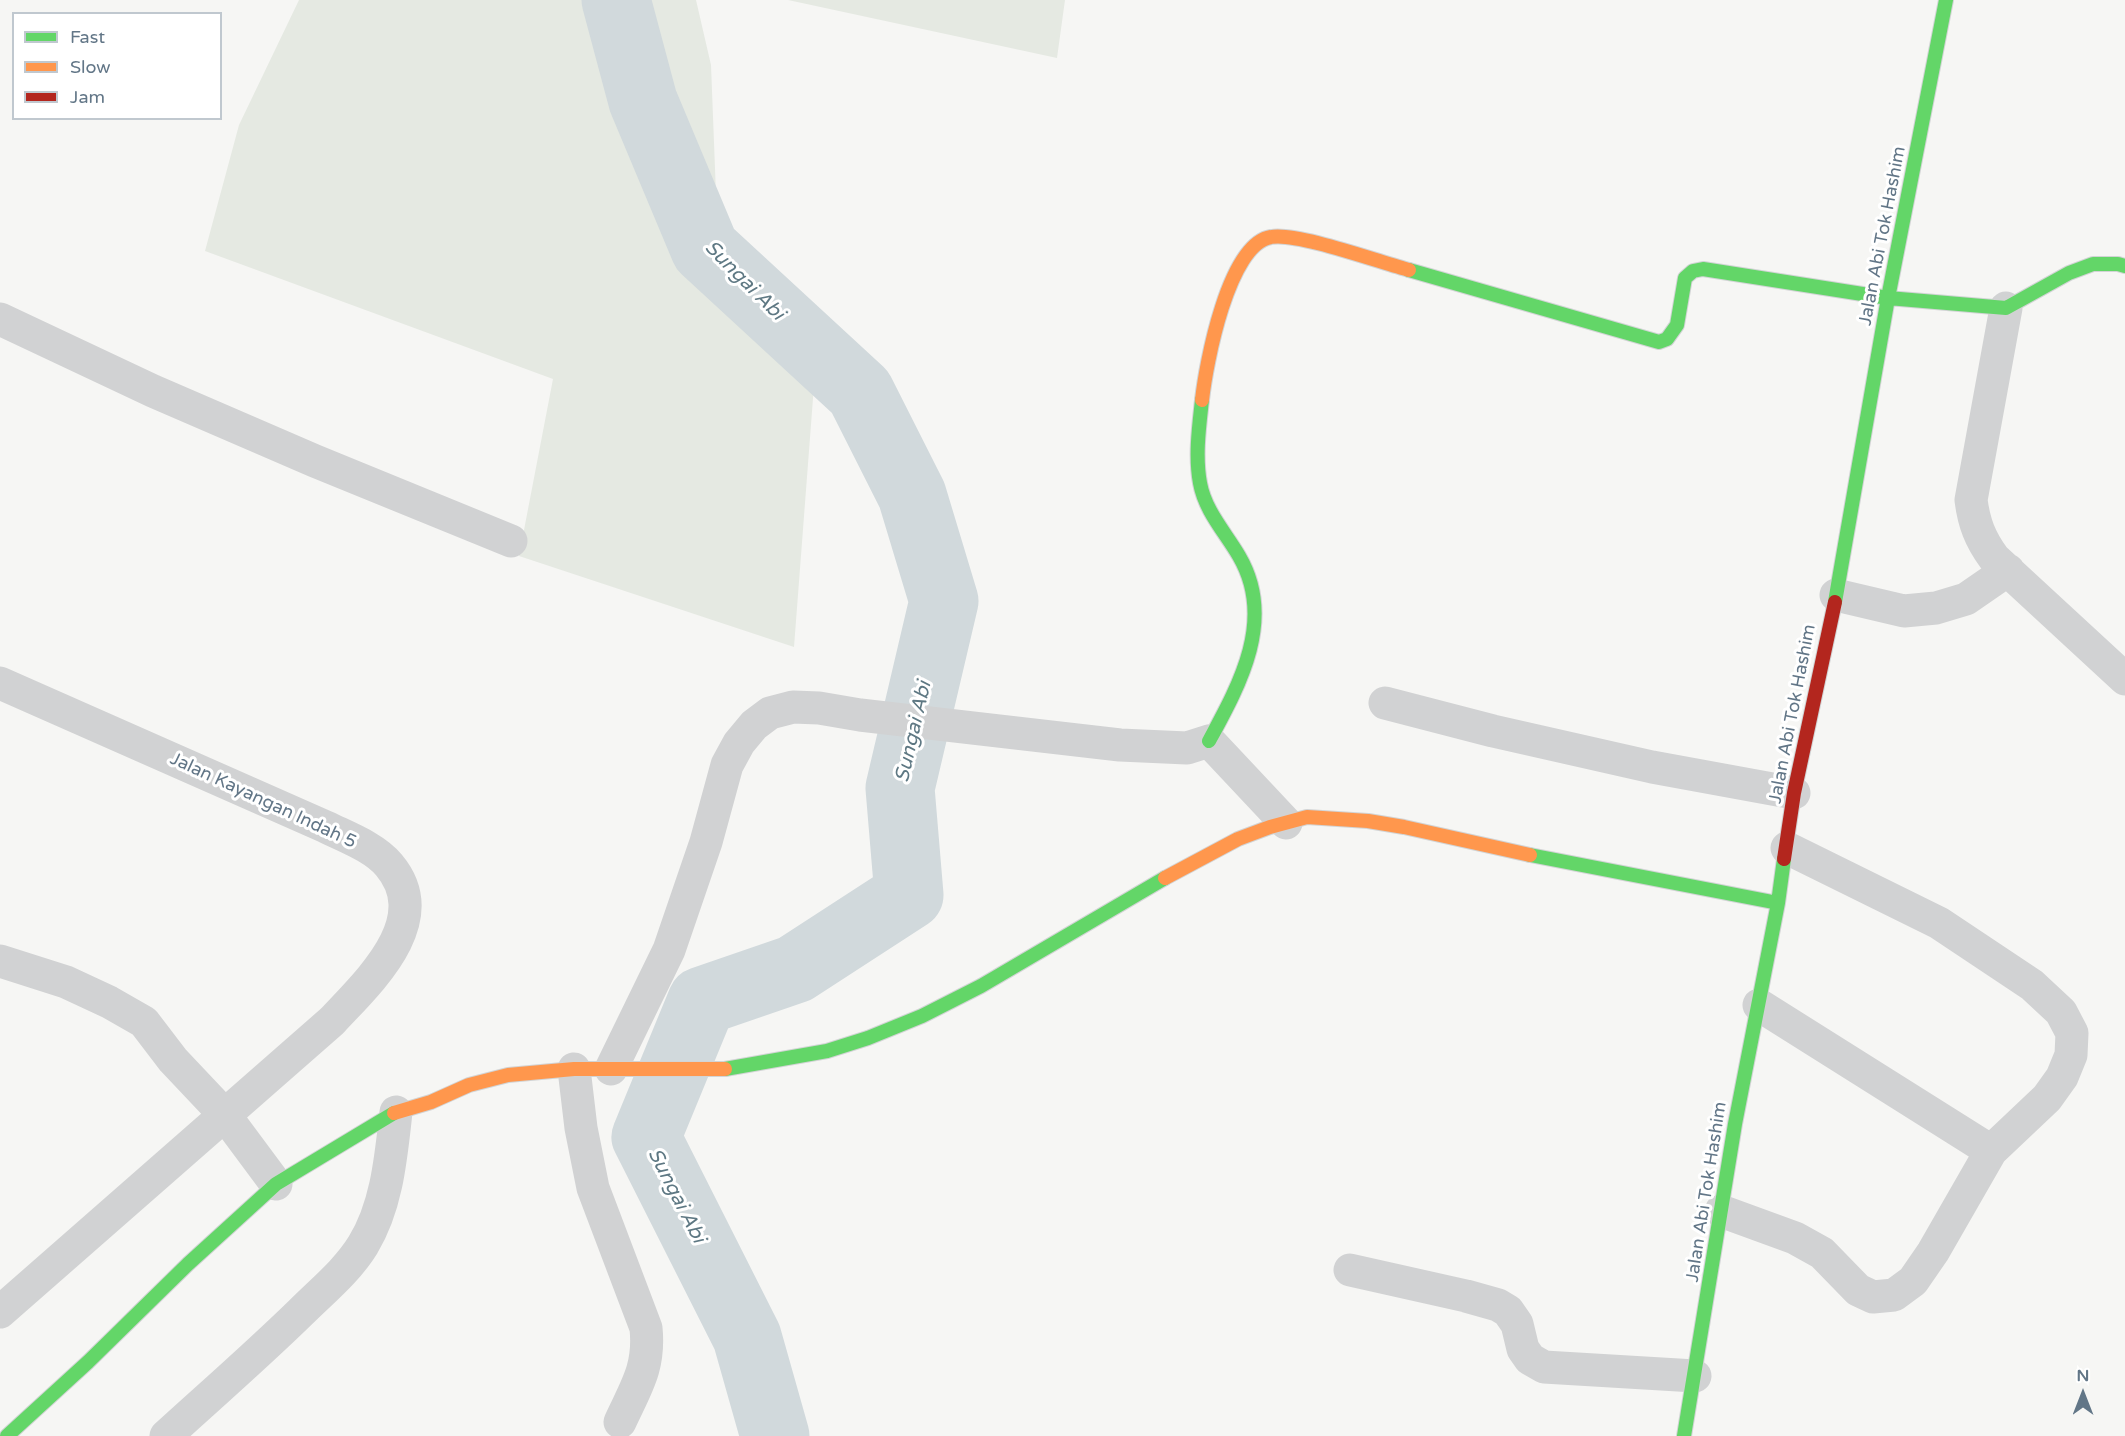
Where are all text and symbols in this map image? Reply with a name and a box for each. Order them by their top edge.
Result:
legend [12,12,222,120]
text: Fast [70,26,105,48]
text: Slow [70,56,111,78]
text: Jam [70,86,105,108]
street label: Jalan Abi Tok Hashim [1855,145,1911,327]
water label: Sungai Abi [699,236,789,326]
street label: Jalan Abi Tok Hashim [1765,623,1821,805]
water label: Sungai Abi [891,679,937,785]
street label: Jalan Kayangan Indah 5 [167,748,359,854]
street label: Jalan Abi Tok Hashim [1682,1100,1732,1284]
water label: Sungai Abi [642,1145,710,1247]
north arrow [2053,1364,2113,1424]
text: N [2077,1366,2089,1386]

